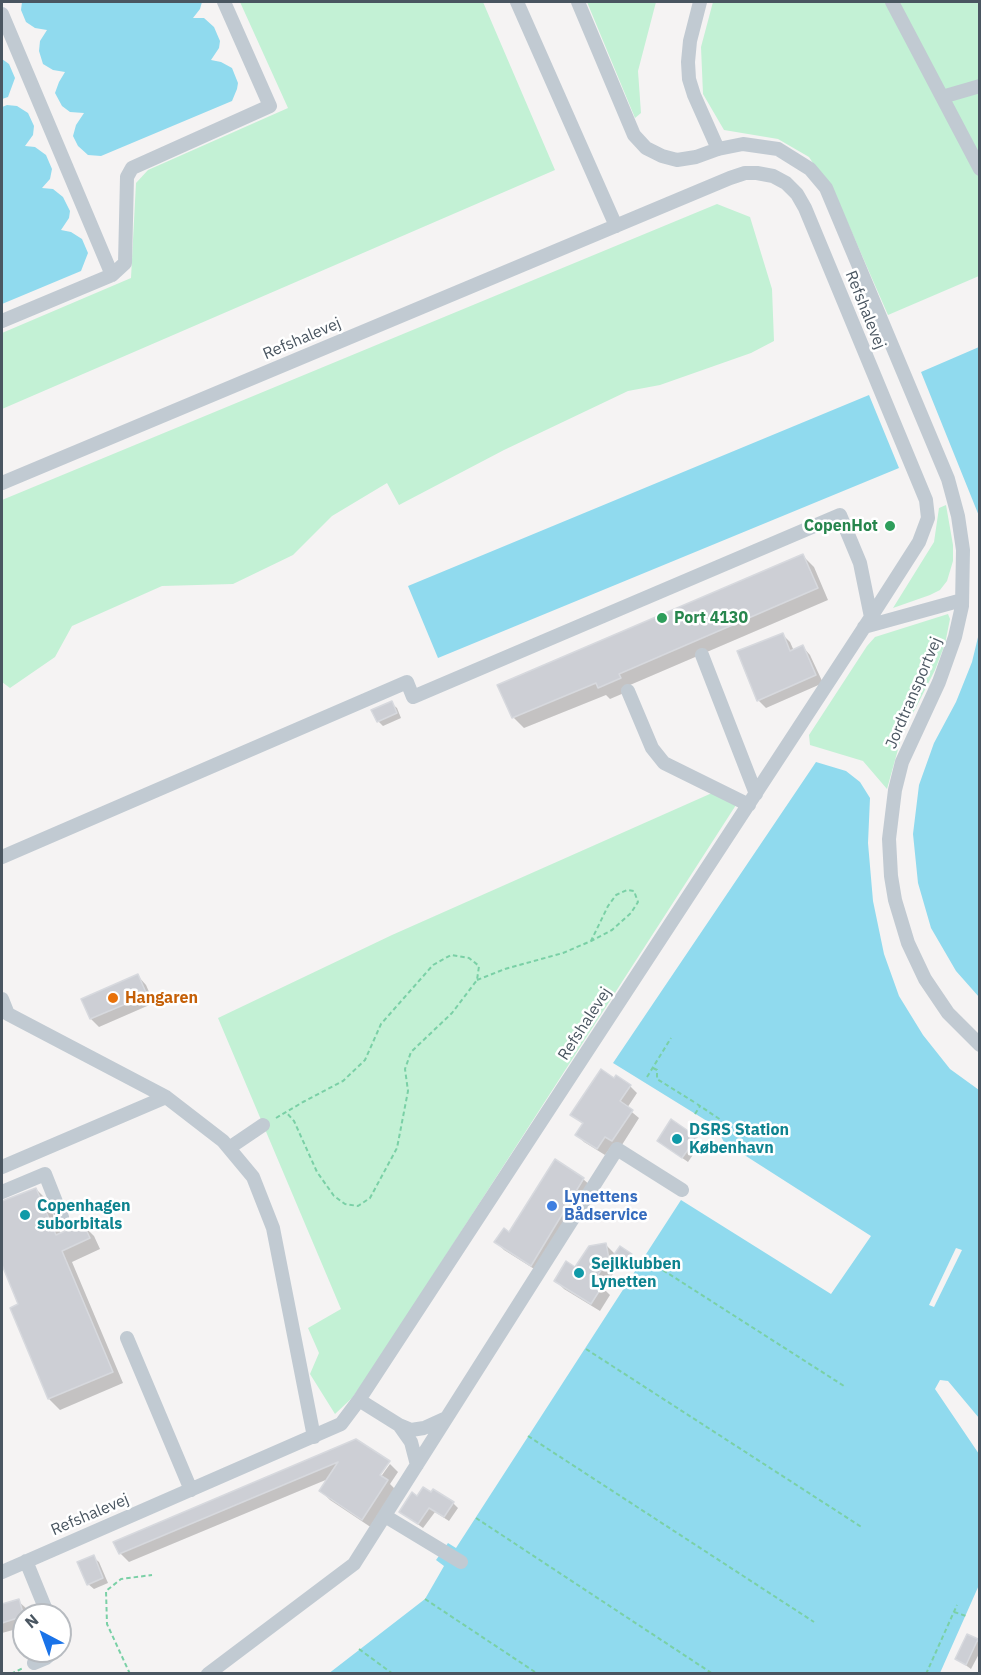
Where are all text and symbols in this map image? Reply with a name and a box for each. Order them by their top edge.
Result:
street label: Refshalevej [841,268,889,352]
street label: Refshalevej [260,314,344,364]
place label: CopenHot [804,516,878,536]
marker: CopenHot [883,519,897,533]
place label: Port 4130 [674,608,748,628]
marker: Port 4130 [655,611,669,625]
street label: Jordtransportvej [882,634,946,752]
street label: Refshalevej [554,984,616,1064]
place label: Hangaren [125,988,198,1008]
marker: Hangaren [106,991,120,1005]
place label: DSRS Station København [689,1120,789,1158]
marker: DSRS Station København [670,1132,684,1146]
place label: Lynettens Bådservice [564,1187,648,1225]
place label: Copenhagen suborbitals [37,1196,131,1234]
marker: Lynettens Bådservice [545,1199,559,1213]
marker: Copenhagen suborbitals [18,1208,32,1222]
place label: Sejlklubben Lynetten [591,1254,681,1292]
marker: Sejlklubben Lynetten [572,1266,586,1280]
street label: Refshalevej [48,1490,132,1540]
north arrow [12,1603,72,1663]
text: N [21,1610,42,1632]

